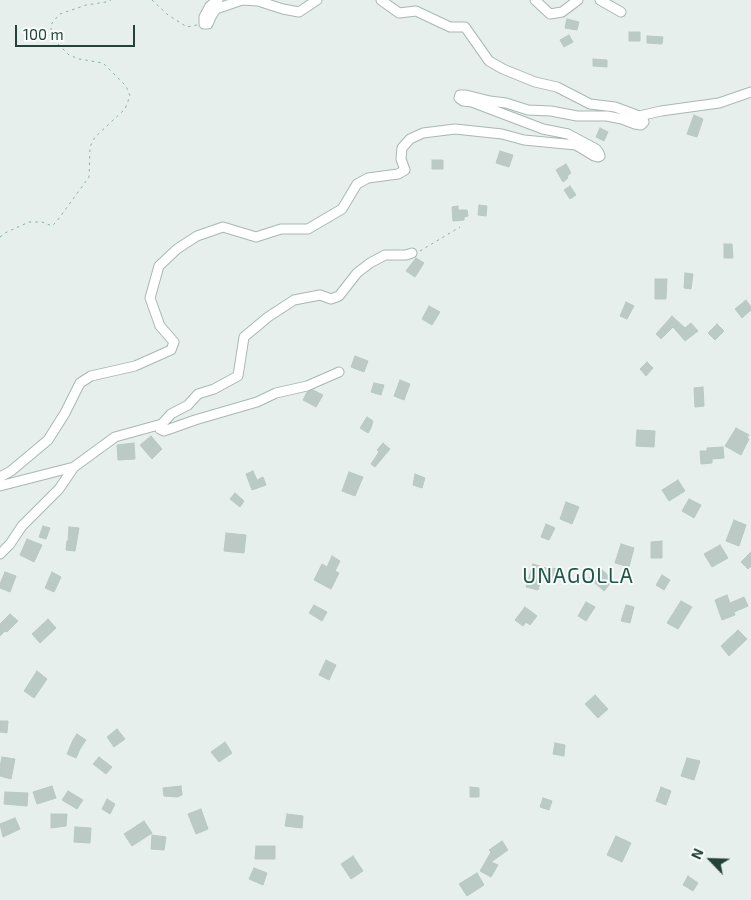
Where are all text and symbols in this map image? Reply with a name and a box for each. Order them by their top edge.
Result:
scale bar [18,15,138,47]
text: 100 m [23,25,64,43]
district label: UNAGOLLA [521,563,635,589]
north arrow [686,835,736,885]
text: N [687,846,707,862]

